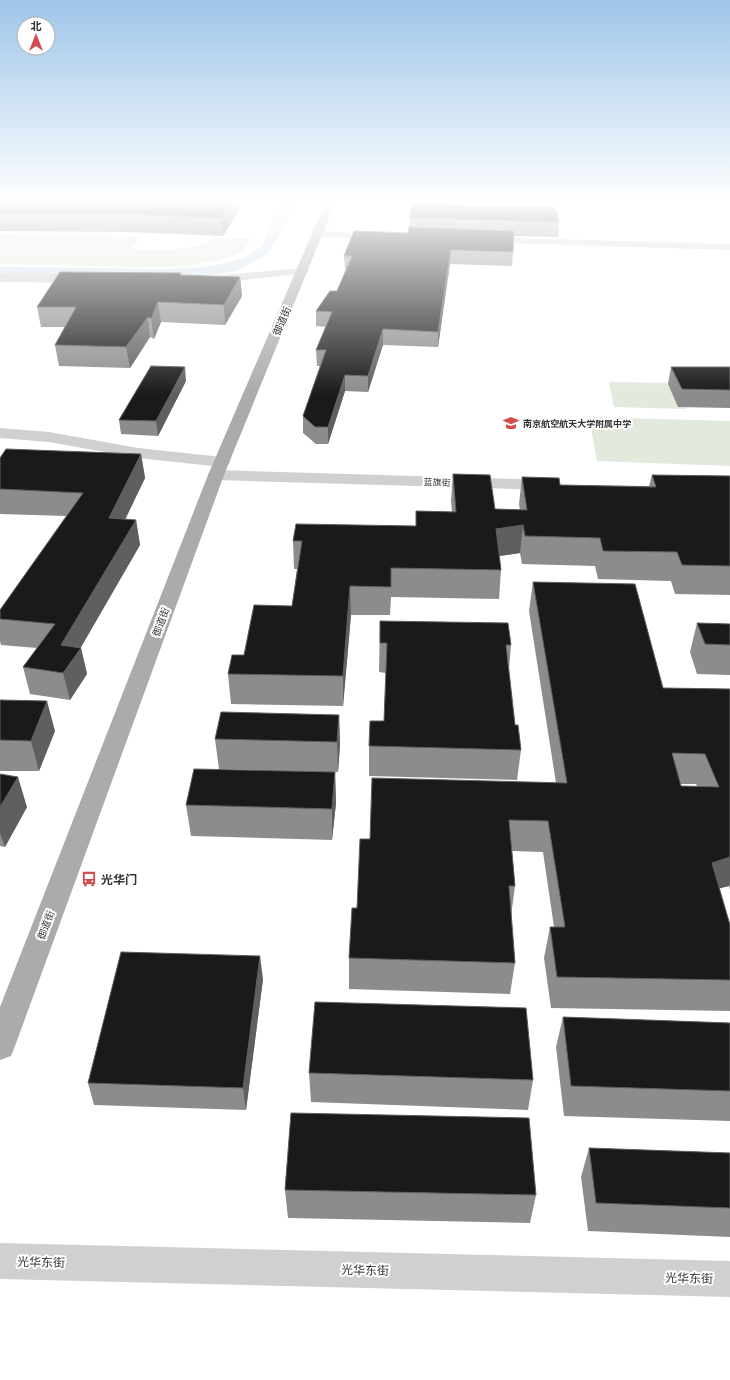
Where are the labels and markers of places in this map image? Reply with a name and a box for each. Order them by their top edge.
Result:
school or university icon: 南京航空航天大学附属中学 [502,414,520,432]
place label: 南京航空航天大学附属中学 [523,417,631,430]
bus stop icon: 光华门 [80,870,98,888]
place label: 光华门 [101,870,137,889]

